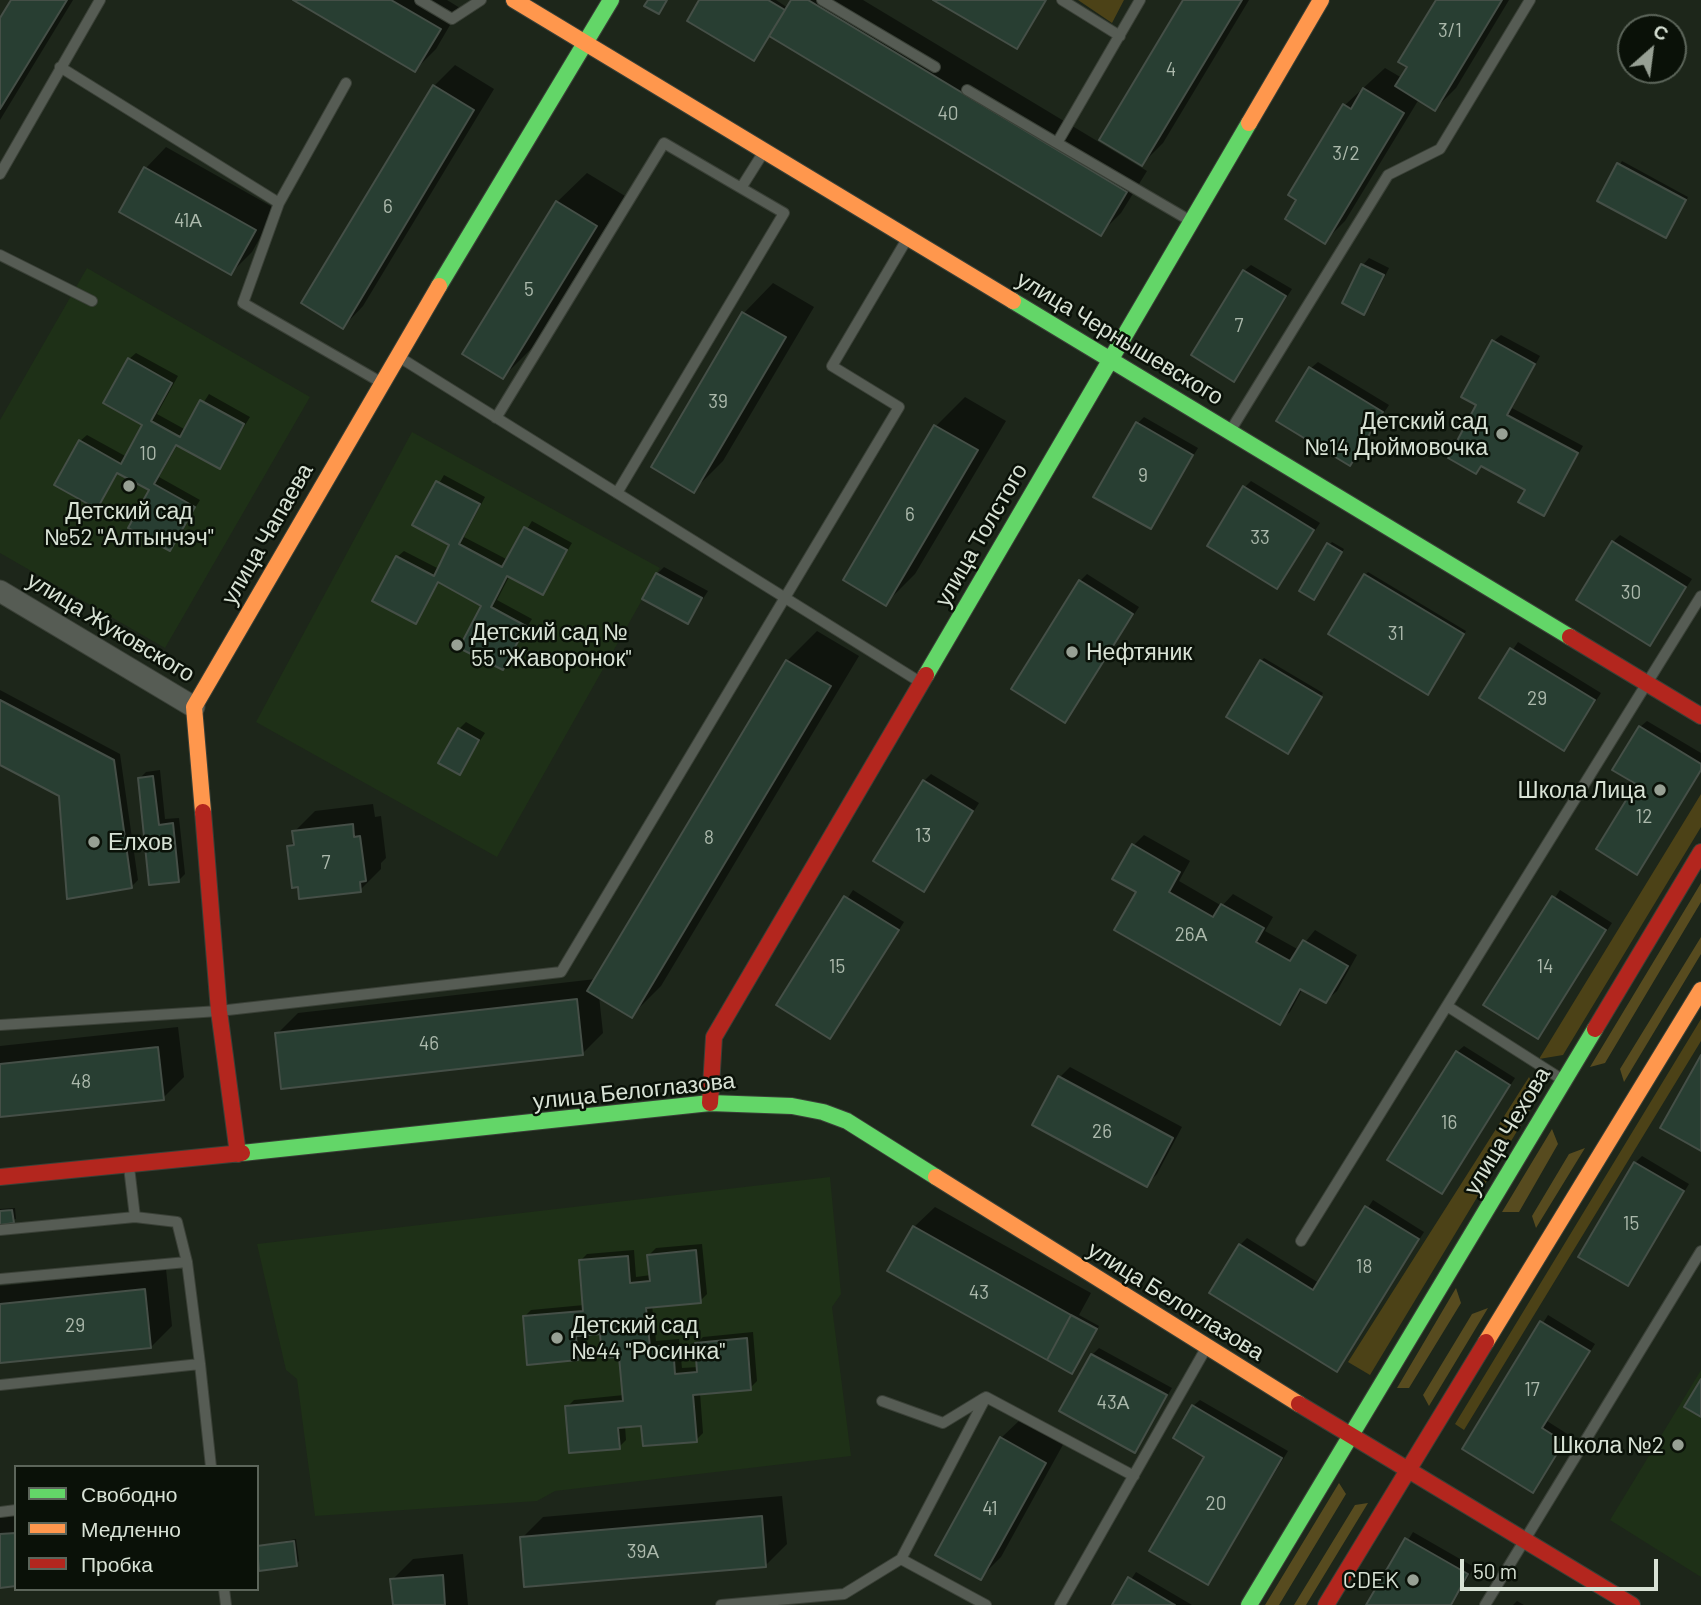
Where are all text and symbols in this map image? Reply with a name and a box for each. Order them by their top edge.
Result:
north arrow [1617,14,1687,84]
text: С [1650,18,1673,45]
house number: 3/1 [1438,20,1462,42]
house number: 4 [1166,59,1176,81]
house number: 40 [937,103,959,125]
house number: 3/2 [1332,143,1360,165]
house number: 6 [383,196,393,218]
house number: 41А [174,210,202,232]
street label: улица Чернышевского [1012,265,1228,411]
house number: 5 [524,279,534,301]
house number: 7 [1235,315,1243,337]
house number: 39 [708,391,728,413]
place label: Детский сад №14 Дюймовочка [1304,407,1488,461]
marker: Детский сад №14 Дюймовочка [1494,426,1510,442]
house number: 10 [139,443,157,465]
street label: улица Чапаева [215,458,319,610]
street label: улица Толстого [929,458,1033,612]
house number: 9 [1138,465,1148,487]
marker: Детский сад №52 "Алтынчэч" [121,478,137,494]
place label: Детский сад №52 "Алтынчэч" [44,497,214,551]
house number: 6 [905,504,915,526]
house number: 33 [1250,527,1270,549]
street label: улица Жуковского [22,566,200,688]
house number: 30 [1621,582,1641,604]
place label: Детский сад № 55 "Жаворонок" [471,618,632,672]
house number: 31 [1388,623,1404,645]
marker: Детский сад № 55 "Жаворонок" [449,637,465,653]
place label: Нефтяник [1086,638,1192,666]
marker: Нефтяник [1064,644,1080,660]
house number: 29 [1527,688,1547,710]
place label: Школа Лица [1518,776,1646,804]
marker: Школа Лица [1652,782,1668,798]
house number: 12 [1636,806,1652,828]
house number: 13 [915,825,931,847]
house number: 8 [704,827,714,849]
place label: Елхов [108,828,173,856]
marker: Елхов [86,834,102,850]
house number: 7 [322,852,330,874]
house number: 26А [1175,924,1207,946]
house number: 15 [829,956,845,978]
house number: 14 [1536,956,1554,978]
house number: 46 [419,1033,439,1055]
street label: улица Чехова [1458,1062,1556,1200]
street label: улица Белоглазова [532,1067,736,1115]
house number: 48 [71,1071,91,1093]
house number: 16 [1441,1112,1457,1134]
house number: 26 [1092,1121,1112,1143]
house number: 15 [1623,1213,1639,1235]
street label: улица Белоглазова [1083,1235,1269,1367]
house number: 18 [1356,1256,1372,1278]
house number: 43 [969,1282,989,1304]
place label: Детский сад №44 "Росинка" [571,1311,725,1365]
house number: 29 [65,1315,85,1337]
marker: Детский сад №44 "Росинка" [549,1330,565,1346]
house number: 17 [1524,1379,1540,1401]
house number: 43А [1097,1392,1129,1414]
place label: Школа №2 [1553,1431,1664,1459]
marker: Школа №2 [1670,1437,1686,1453]
legend [14,1465,259,1591]
text: Свободно [81,1481,178,1506]
house number: 20 [1206,1493,1226,1515]
house number: 41 [982,1498,998,1520]
text: Медленно [81,1516,181,1541]
house number: 39А [627,1541,659,1563]
scale bar [1463,1546,1661,1590]
text: Пробка [81,1551,153,1576]
text: 50 m [1473,1558,1517,1583]
place label: CDEK [1343,1566,1399,1594]
marker: CDEK [1405,1572,1421,1588]

